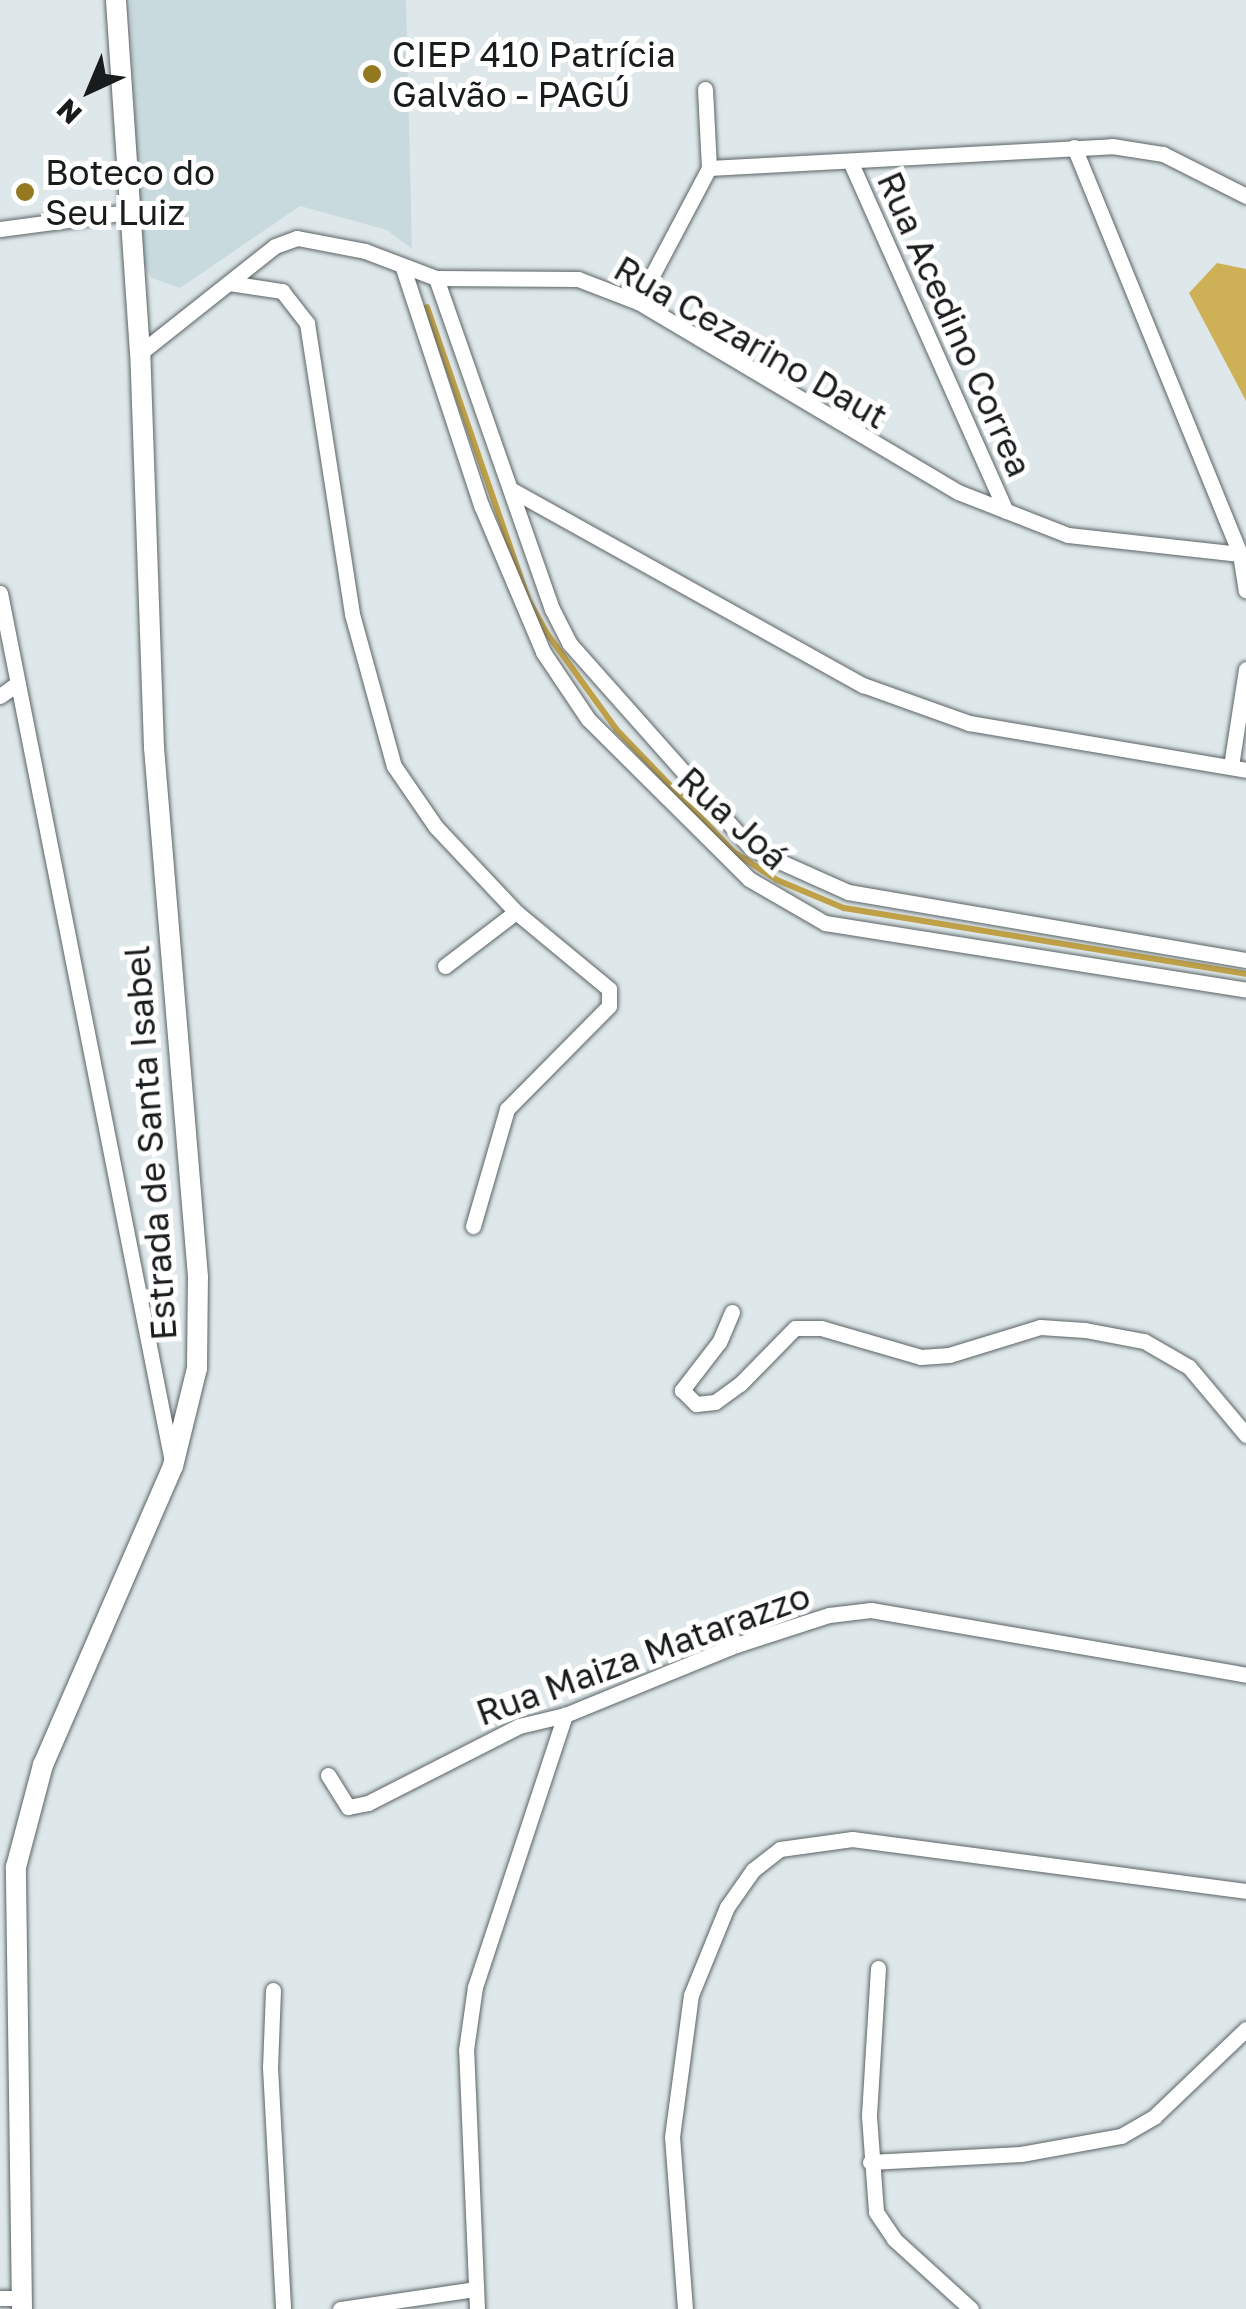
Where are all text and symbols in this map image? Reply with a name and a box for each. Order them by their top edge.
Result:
place label: CIEP 410 Patrícia Galvão - PAGÚ [392,33,676,115]
north arrow [40,40,140,140]
marker: CIEP 410 Patrícia Galvão - PAGÚ [361,63,383,85]
text: N [50,93,88,131]
place label: Boteco do Seu Luiz [45,151,215,233]
street label: Rua Acedino Correa [869,165,1041,483]
marker: Boteco do Seu Luiz [14,181,36,203]
street label: Rua Cezarino Daut [607,247,895,437]
street label: Rua Joá [670,758,796,878]
street label: Estrada de Santa Isabel [115,944,185,1342]
street label: Rua Maiza Matarazzo [470,1574,816,1734]

